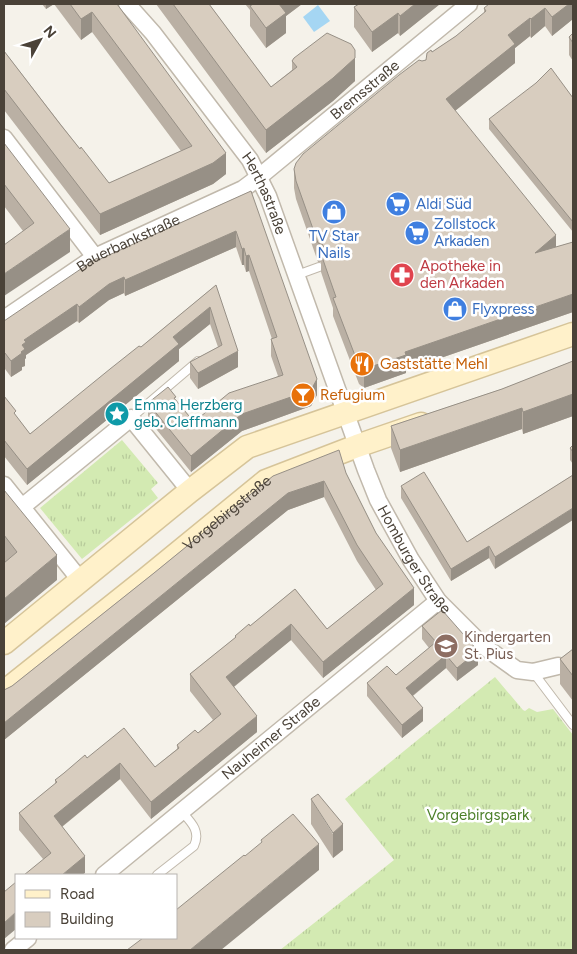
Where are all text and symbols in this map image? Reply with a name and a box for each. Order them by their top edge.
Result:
north arrow [15,15,65,65]
text: N [40,22,60,42]
street label: Bremsstraße [326,56,403,124]
street label: Herthastraße [238,148,290,237]
supermarket icon: Aldi Süd [385,191,411,217]
place label: Aldi Süd [416,195,472,213]
shop icon: TV Star Nails [321,199,347,225]
street label: Bauerbankstraße [73,210,183,276]
place label: Zollstock Arkaden [434,215,496,250]
supermarket icon: Zollstock Arkaden [404,220,430,246]
place label: TV Star Nails [309,227,359,262]
place label: Apotheke in den Arkaden [420,257,504,292]
pharmacy icon: Apotheke in den Arkaden [389,262,415,288]
shop icon: Flyxpress [442,296,468,322]
place label: Flyxpress [472,300,535,318]
restaurant icon: Gaststätte Mehl [349,351,375,377]
place label: Gaststätte Mehl [380,355,488,373]
bar icon: Refugium [290,382,316,408]
place label: Refugium [320,386,385,404]
place label: Emma Herzberg geb. Cleffmann [134,396,243,431]
place icon: Emma Herzberg geb. Cleffmann [104,401,130,427]
street label: Vorgebirgstraße [179,471,275,554]
street label: Homburger Straße [374,502,455,618]
place label: Kindergarten St. Pius [464,628,551,663]
school or university icon: Kindergarten St. Pius [433,633,459,659]
street label: Nauheimer Straße [218,692,324,784]
park label: Vorgebirgspark [427,806,530,824]
legend [15,874,178,939]
text: Road [60,885,95,903]
text: Building [60,910,114,928]

